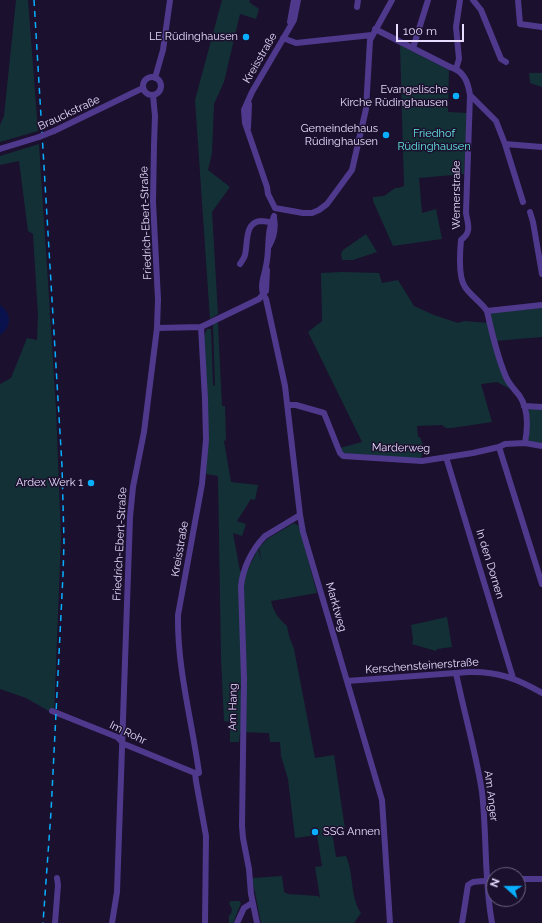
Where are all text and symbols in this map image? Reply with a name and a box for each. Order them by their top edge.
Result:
scale bar [398,16,466,42]
text: 100 m [403,24,437,38]
place label: LE Rüdinghausen [149,30,238,44]
street label: Kreisstraße [240,30,280,86]
marker: LE Rüdinghausen [241,32,251,42]
place label: Evangelische Kirche Rüdinghausen [340,83,448,109]
marker: Evangelische Kirche Rüdinghausen [451,91,461,101]
street label: Brauckstraße [36,93,102,133]
place label: Gemeindehaus Rüdinghausen [301,122,378,148]
park label: Friedhof Rüdinghausen [397,127,471,153]
marker: Gemeindehaus Rüdinghausen [381,130,391,140]
street label: Wemerstraße [450,160,464,230]
street label: Friedrich-Ebert-Straße [137,166,155,280]
street label: Marderweg [372,441,430,455]
place label: Ardex Werk 1 [16,476,83,490]
marker: Ardex Werk 1 [86,478,96,488]
street label: Friedrich-Ebert-Straße [110,487,130,601]
street label: Kreisstraße [169,520,191,578]
street label: In den Dornen [473,528,507,600]
street label: Marktweg [323,581,349,633]
street label: Kerschensteinerstraße [365,655,479,677]
street label: Am Hang [226,683,240,731]
street label: Im Rohr [107,718,149,748]
street label: Am Anger [481,770,501,822]
place label: SSG Annen [323,825,380,839]
marker: SSG Annen [310,827,320,837]
north arrow [486,867,526,907]
text: N [488,877,503,889]

